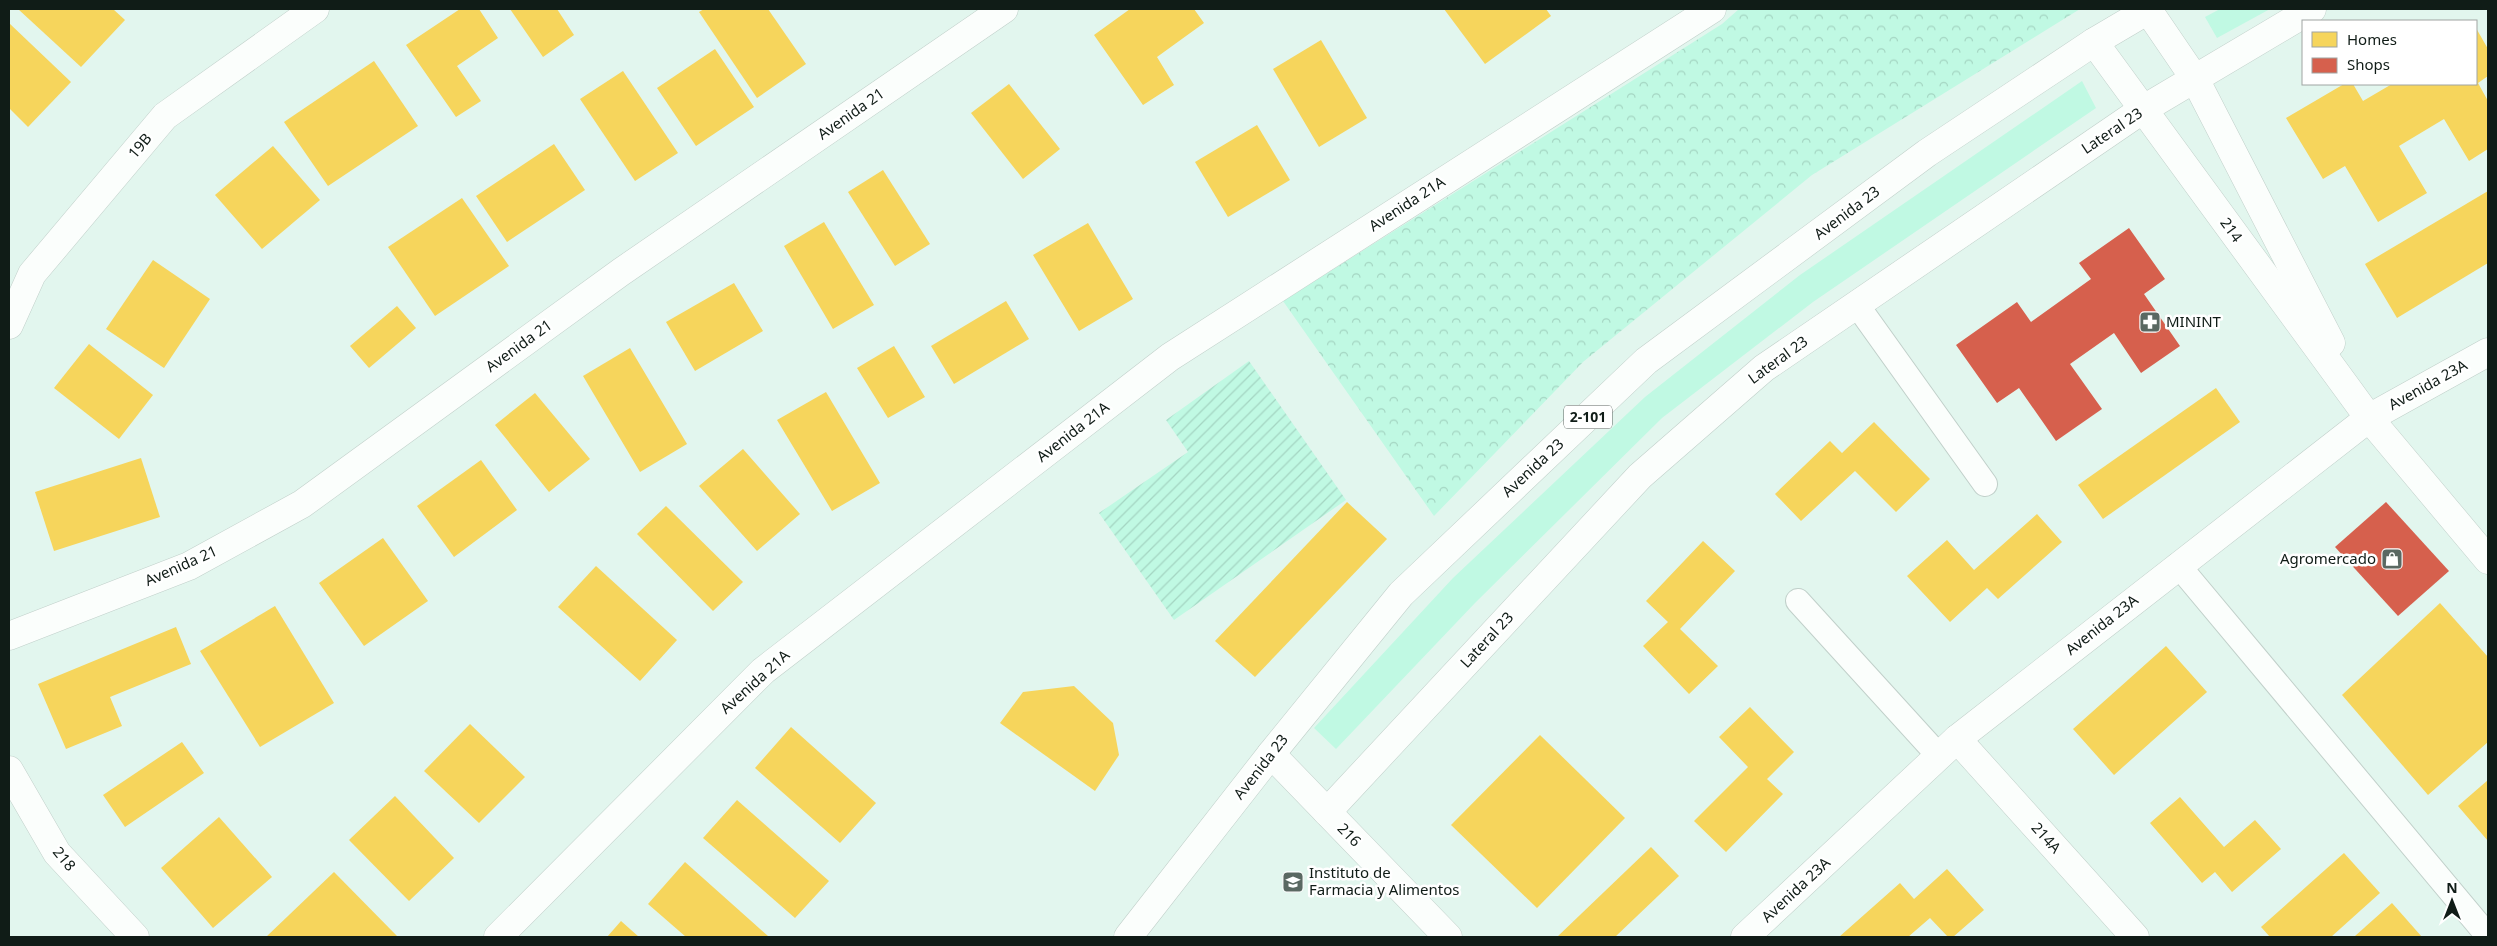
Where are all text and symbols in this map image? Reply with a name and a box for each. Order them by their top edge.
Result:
legend [2302,20,2477,85]
text: Homes [2347,29,2397,49]
text: Shops [2347,54,2390,74]
street label: Avenida 21 [813,83,888,144]
street label: Lateral 23 [2077,102,2146,158]
street label: 19B [123,129,156,162]
street label: Avenida 21A [1364,171,1449,235]
street label: Avenida 23 [1809,181,1883,244]
street label: 214 [2216,213,2248,246]
pharmacy icon: MININT [2138,310,2162,334]
place label: MININT [2166,311,2222,331]
street label: Avenida 21 [481,314,556,376]
street label: Lateral 23 [1743,331,1811,388]
street label: Avenida 23A [2385,354,2471,414]
street label: Avenida 21A [1032,396,1113,466]
road number: 2-101 [1564,406,1612,428]
street label: Avenida 23 [1497,434,1567,501]
street label: Avenida 21 [141,540,220,590]
shop icon: Agromercado [2380,547,2404,571]
place label: Agromercado [2280,548,2376,568]
street label: Avenida 23A [2061,589,2142,659]
street label: Lateral 23 [1455,607,1517,672]
street label: Avenida 21A [715,644,794,718]
street label: Avenida 23 [1228,730,1292,803]
street label: 216 [1334,818,1366,851]
street label: 214A [2027,818,2066,857]
street label: 218 [49,842,81,875]
street label: Avenida 23A [1757,852,1834,926]
place label: Instituto de Farmacia y Alimentos [1309,862,1460,899]
school or university icon: Instituto de Farmacia y Alimentos [1281,870,1305,894]
north arrow [2427,876,2477,926]
text: N [2446,878,2458,897]

